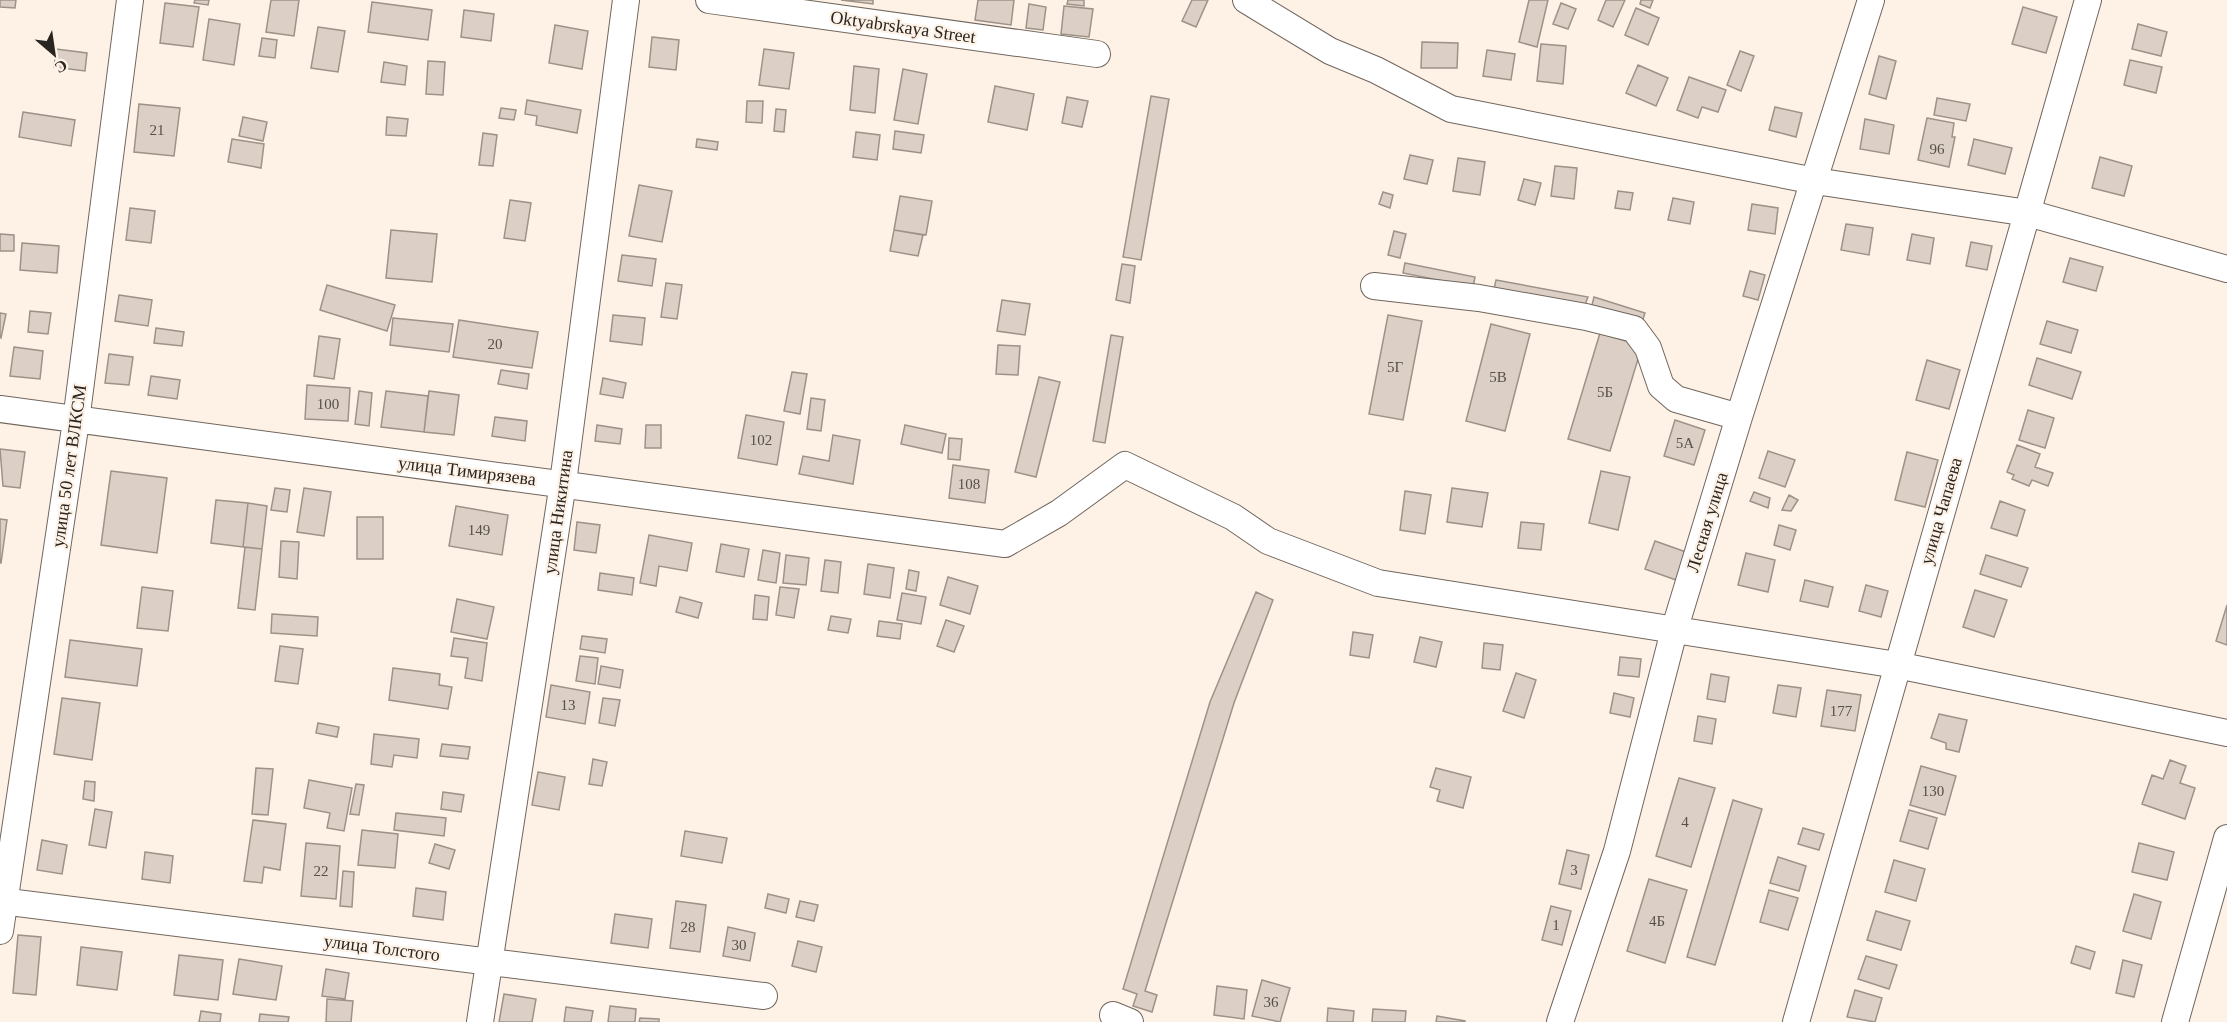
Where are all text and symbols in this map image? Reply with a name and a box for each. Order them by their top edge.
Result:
street label: Oktyabrskaya Street [829,7,977,47]
north arrow [24,24,84,84]
text: С [52,56,70,77]
house number: 21 [150,122,165,138]
house number: 96 [1930,141,1945,157]
house number: 20 [488,336,503,352]
house number: 5Г [1387,359,1403,375]
house number: 5В [1489,369,1507,385]
street label: улица 50 лет ВЛКСМ [48,383,90,549]
house number: 5Б [1597,384,1613,400]
house number: 100 [317,396,339,412]
house number: 102 [750,432,772,448]
house number: 5А [1676,435,1694,451]
street label: улица Никитина [539,449,577,575]
street label: улица Тимирязева [397,453,537,489]
street label: улица Чапаева [1916,455,1966,567]
street label: Лесная улица [1682,470,1732,574]
house number: 108 [958,476,980,492]
house number: 149 [468,522,490,538]
house number: 13 [561,697,576,713]
house number: 177 [1830,703,1853,719]
house number: 130 [1922,783,1944,799]
house number: 4 [1681,814,1689,830]
house number: 3 [1570,862,1578,878]
house number: 22 [314,863,329,879]
house number: 4Б [1649,913,1665,929]
house number: 1 [1552,917,1560,933]
house number: 28 [681,919,696,935]
street label: улица Толстого [323,931,441,965]
house number: 30 [732,937,747,953]
house number: 36 [1264,994,1279,1010]

